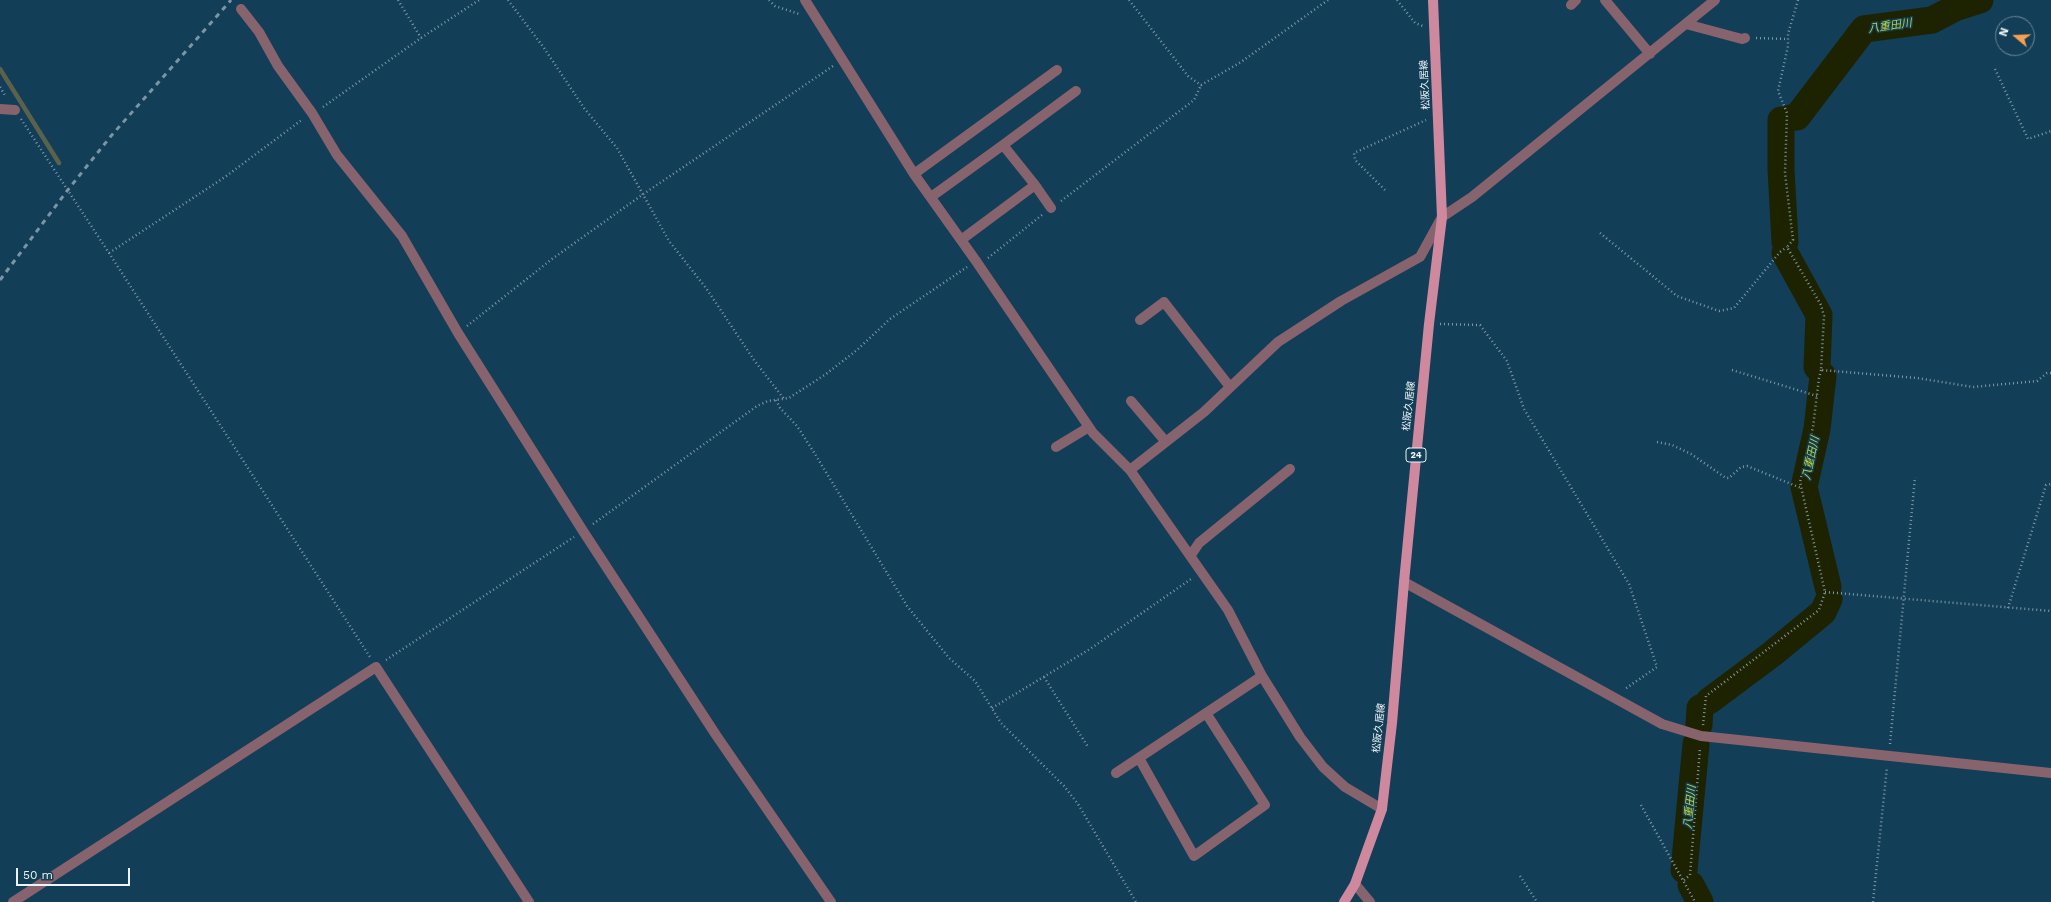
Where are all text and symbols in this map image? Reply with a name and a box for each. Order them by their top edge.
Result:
water label: 八重田川 [1867,16,1913,36]
north arrow [1995,16,2035,56]
text: N [1997,26,2012,38]
street label: 松阪久居線 [1418,60,1432,110]
street label: 松阪久居線 [1400,381,1418,431]
water label: 八重田川 [1800,435,1822,481]
road number: 24 [1406,448,1426,462]
street label: 松阪久居線 [1370,703,1388,753]
water label: 八重田川 [1681,784,1699,830]
scale bar [18,860,132,886]
text: 50 m [23,868,53,882]

